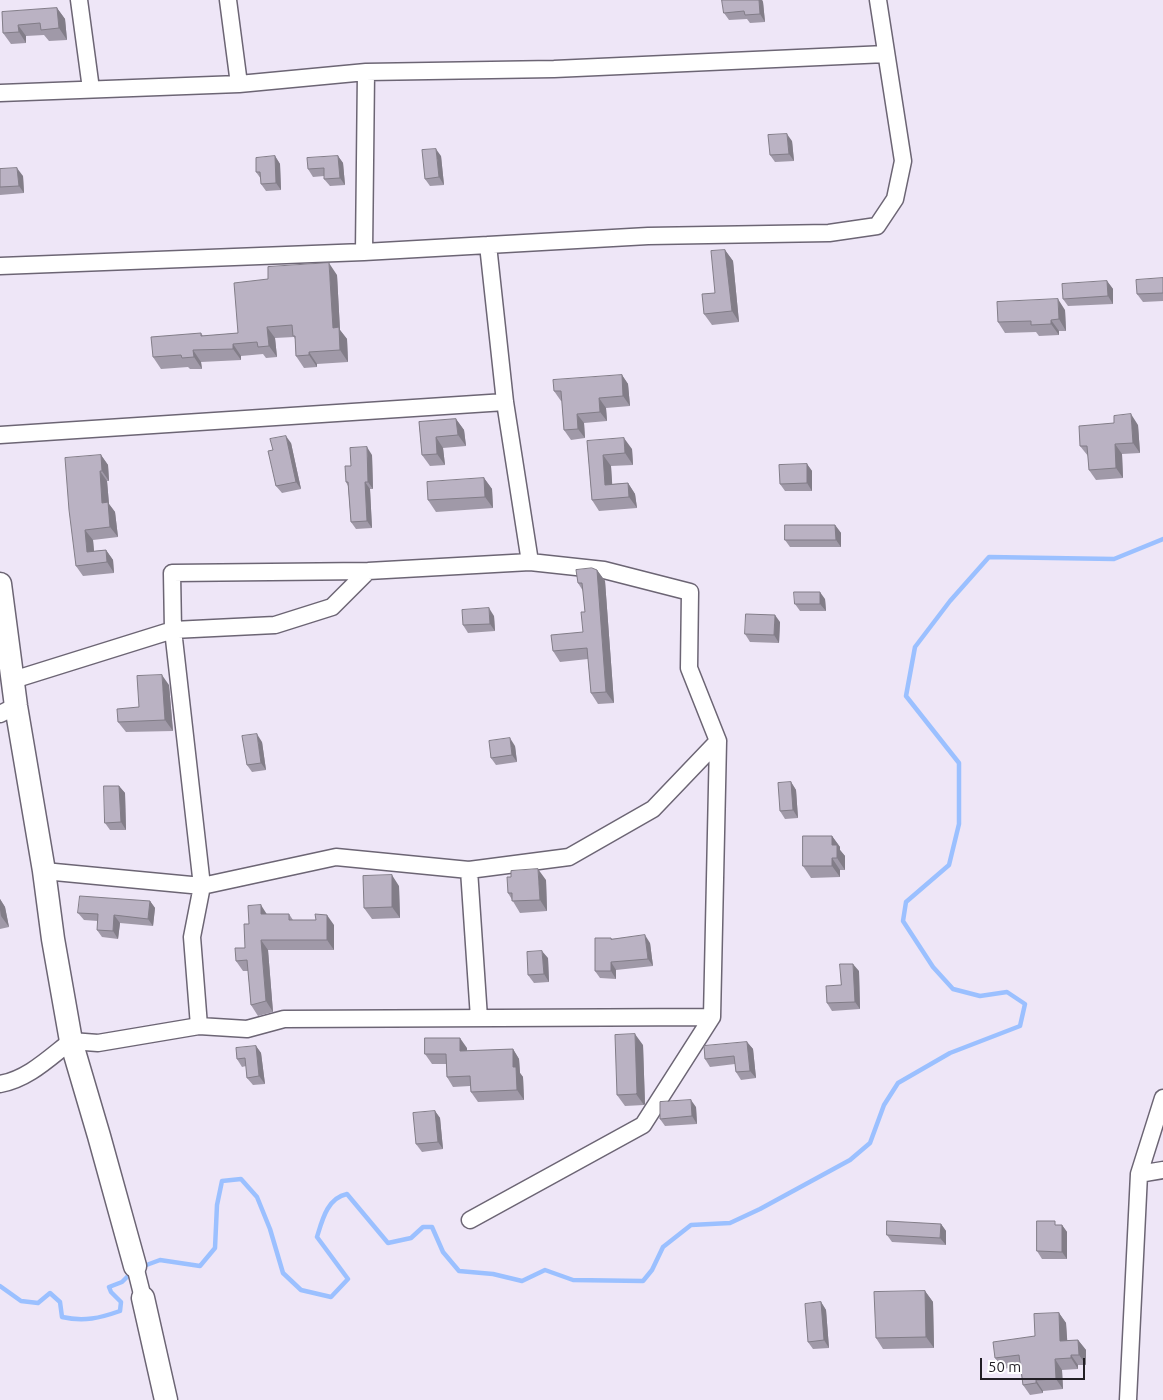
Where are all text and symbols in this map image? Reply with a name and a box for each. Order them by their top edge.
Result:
scale bar [983,1348,1088,1380]
text: 50 m [988,1358,1021,1375]

